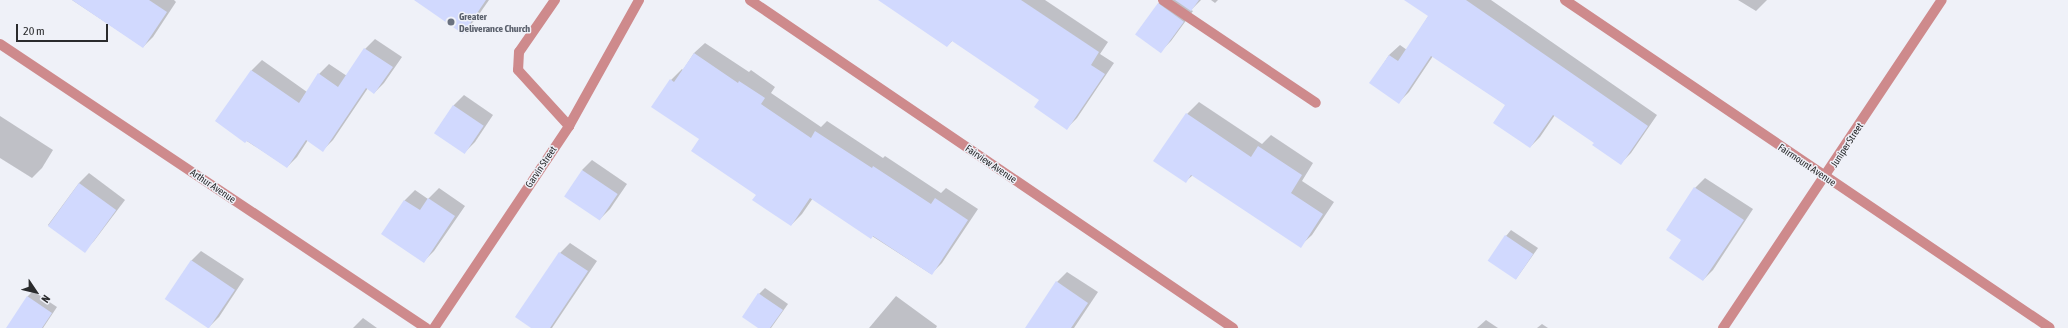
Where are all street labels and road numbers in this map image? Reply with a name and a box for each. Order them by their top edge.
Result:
street label: Juniper Street [1828,120,1866,170]
street label: Fairmount Avenue [1776,141,1838,189]
street label: Fairview Avenue [963,142,1019,186]
street label: Garvin Street [523,144,559,190]
street label: Arthur Avenue [188,166,238,206]

